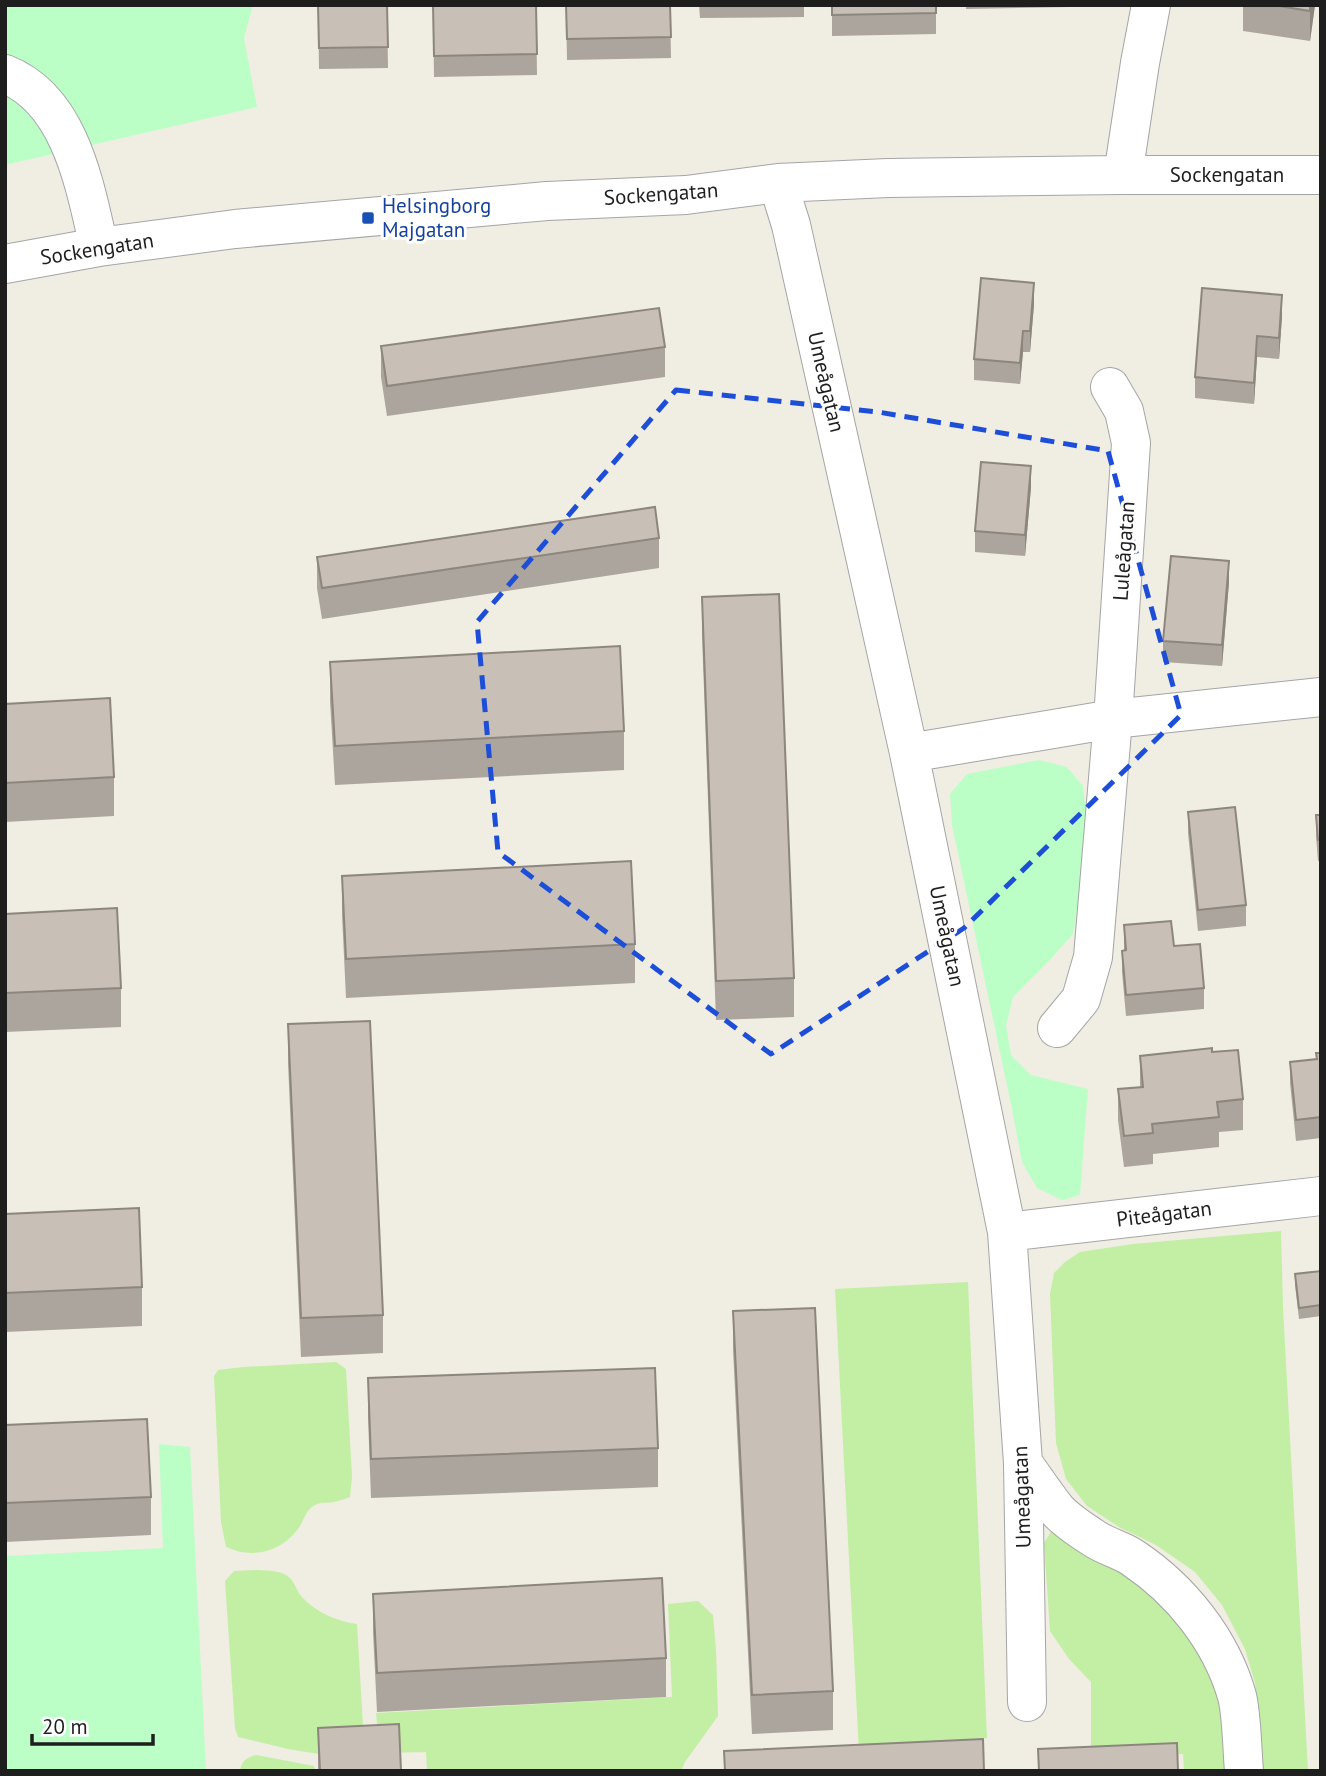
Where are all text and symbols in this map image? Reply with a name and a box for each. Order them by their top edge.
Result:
street label: Sockengatan [1170,161,1284,188]
street label: Sockengatan [603,176,719,211]
place label: Helsingborg Majgatan [382,192,491,243]
marker: Helsingborg Majgatan [360,210,376,226]
street label: Sockengatan [38,226,156,271]
street label: Umeågatan [802,329,851,435]
street label: Luleågatan [1107,500,1140,602]
street label: Umeågatan [924,883,971,989]
street label: Piteågatan [1115,1194,1213,1233]
street label: Umeågatan [1006,1445,1037,1549]
scale bar [32,1702,152,1746]
text: 20 m [42,1713,88,1740]

